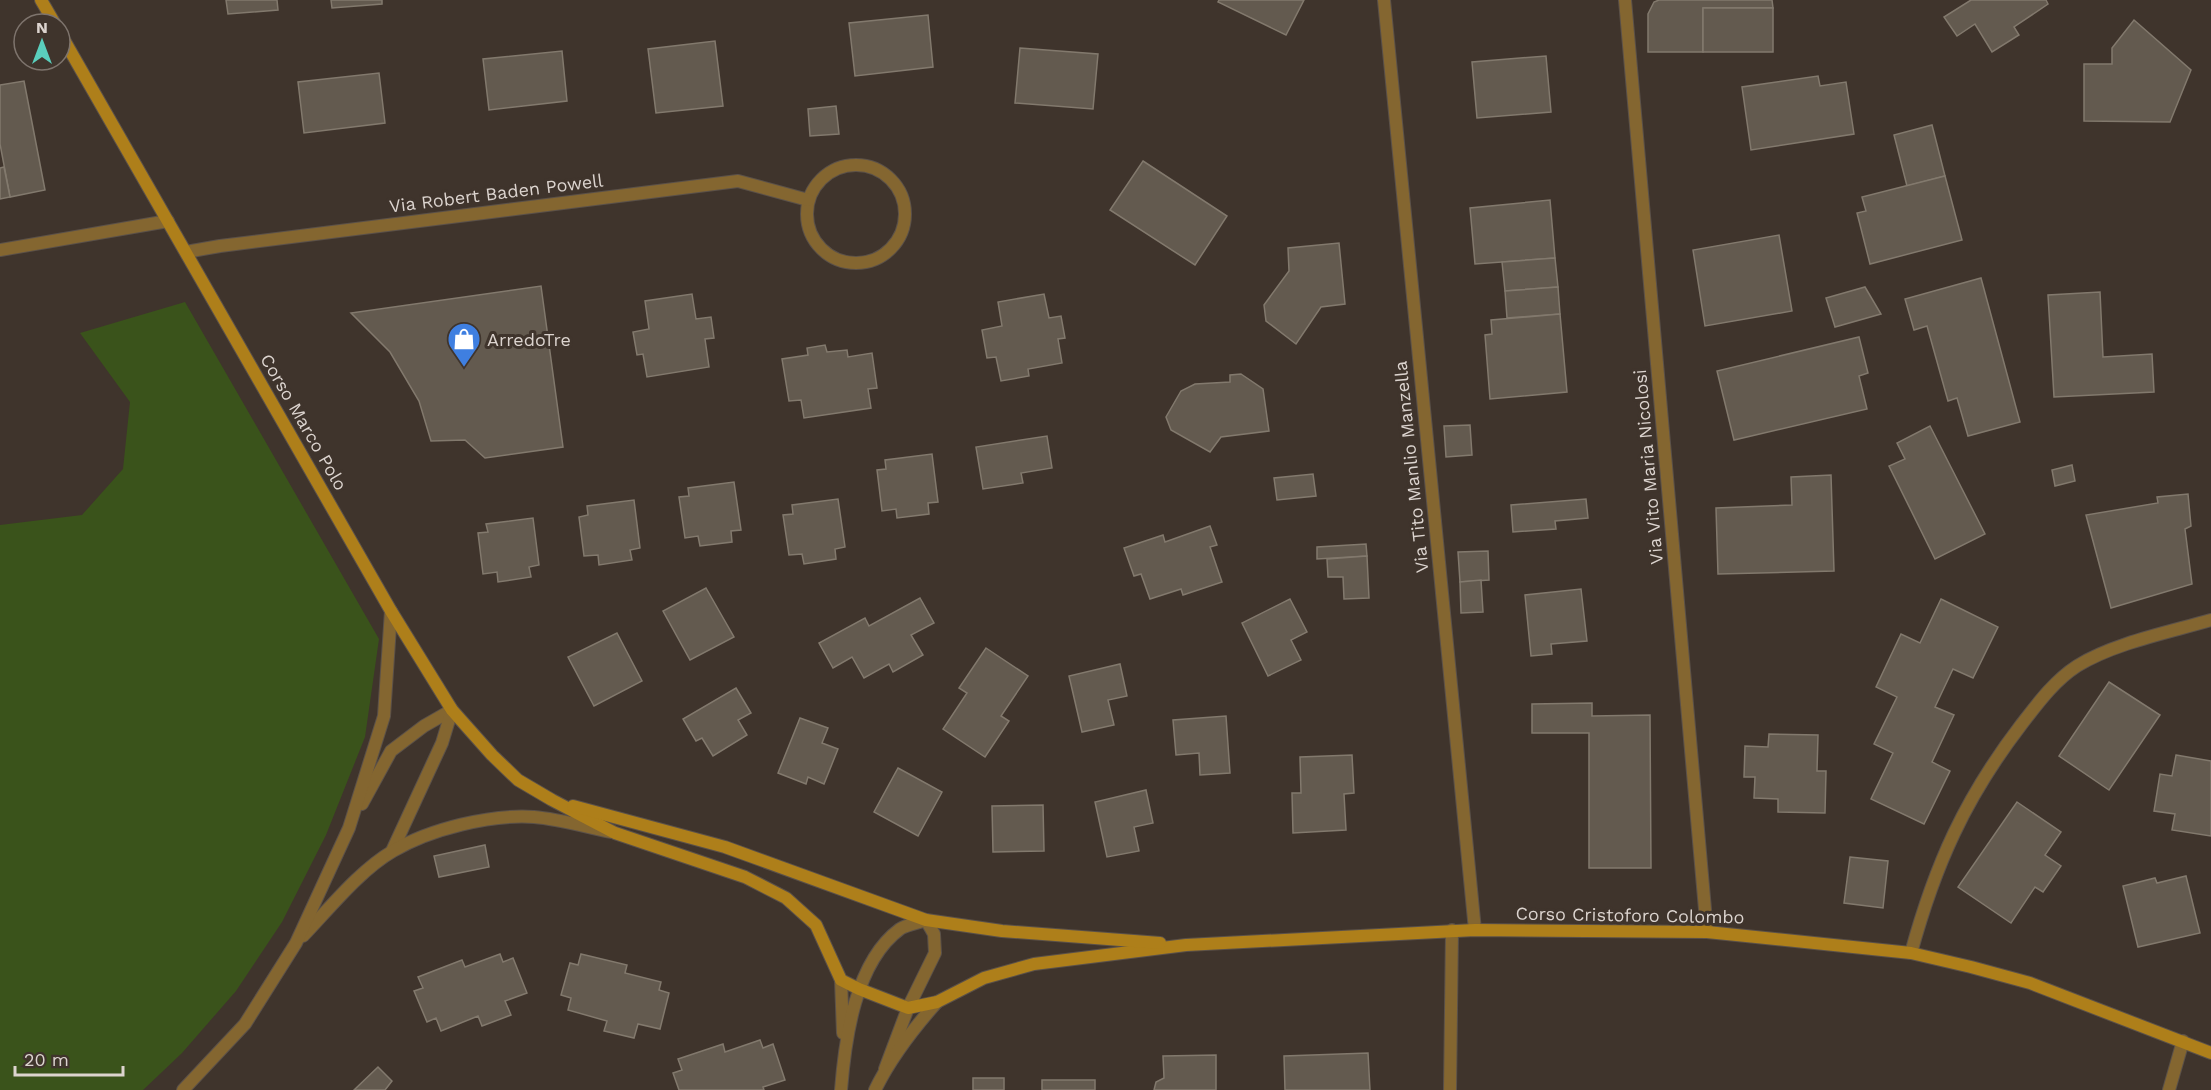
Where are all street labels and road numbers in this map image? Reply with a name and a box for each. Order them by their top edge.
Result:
street label: Via Robert Baden Powell [388,169,605,217]
street label: Corso Marco Polo [256,350,352,494]
street label: Via Tito Manlio Manzella [1389,360,1433,574]
street label: Via Vito Maria Nicolosi [1629,369,1667,565]
street label: Corso Cristoforo Colombo [1515,903,1745,927]

